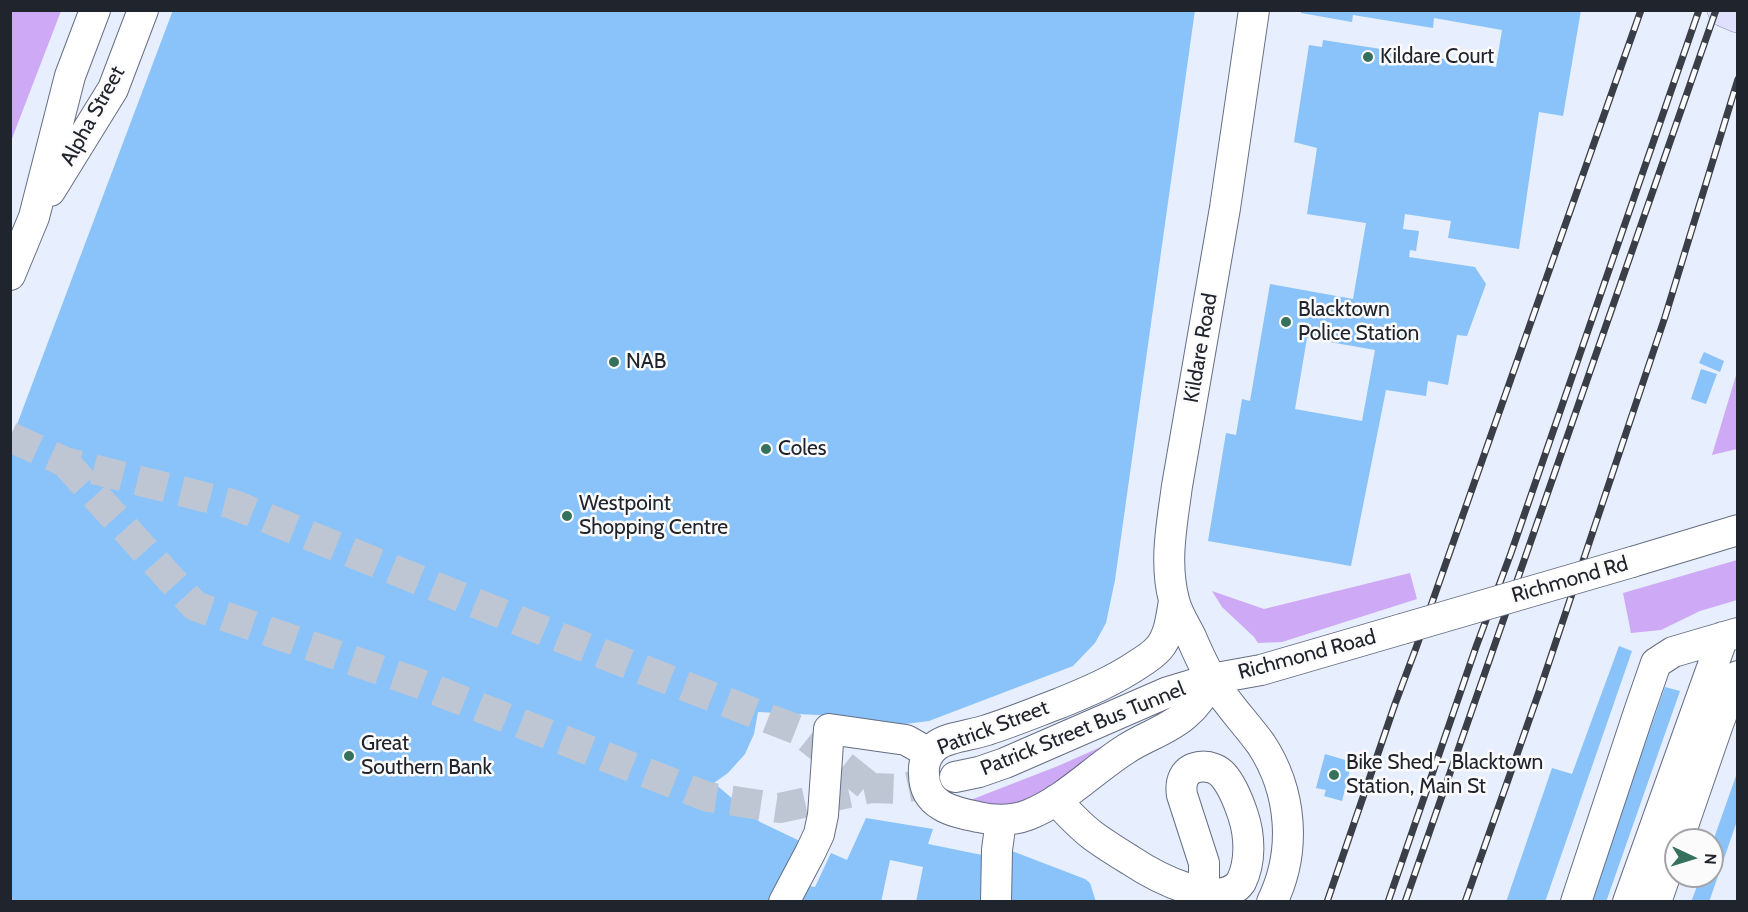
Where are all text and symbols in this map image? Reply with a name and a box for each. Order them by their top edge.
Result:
place label: Kildare Court [1380,44,1494,70]
marker: Kildare Court [1361,50,1375,64]
street label: Alpha Street [55,62,131,170]
street label: Kildare Road [1179,291,1223,405]
place label: Blacktown Police Station [1298,297,1419,347]
marker: Blacktown Police Station [1279,315,1293,329]
place label: NAB [626,349,666,375]
marker: NAB [607,355,621,369]
place label: Coles [778,436,826,462]
marker: Coles [759,442,773,456]
place label: Westpoint Shopping Centre [579,491,728,541]
marker: Westpoint Shopping Centre [560,509,574,523]
street label: Richmond Rd [1509,551,1631,609]
street label: Richmond Road [1235,625,1379,685]
street label: Patrick Street Bus Tunnel [977,676,1189,782]
street label: Patrick Street [934,695,1052,761]
place label: Great Southern Bank [361,731,492,781]
marker: Great Southern Bank [342,749,356,763]
place label: Bike Shed - Blacktown Station, Main St [1346,750,1543,800]
marker: Bike Shed - Blacktown Station, Main St [1327,768,1341,782]
north arrow [1664,828,1724,888]
text: N [1701,853,1720,865]

